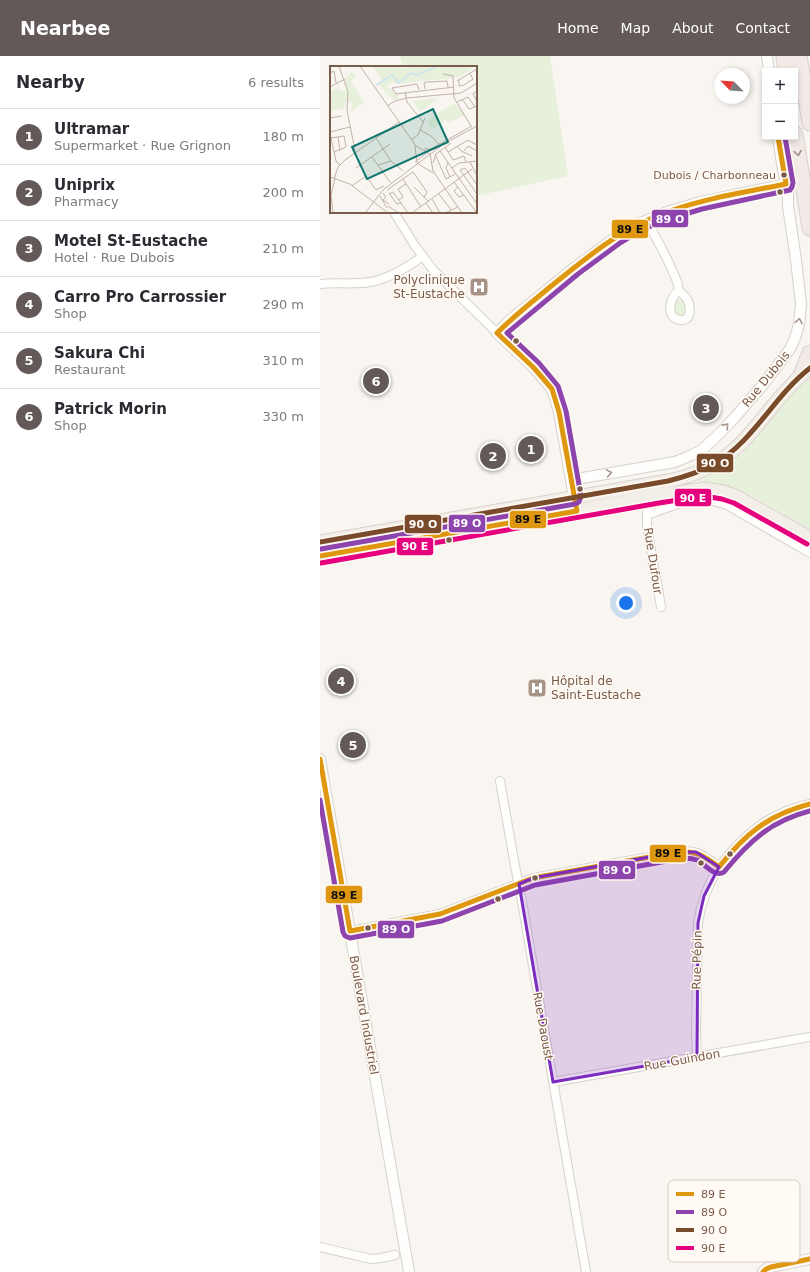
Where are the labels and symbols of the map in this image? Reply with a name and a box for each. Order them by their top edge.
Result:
inset map [330,66,477,213]
north arrow [714,68,750,104]
one-way arrow [793,150,802,156]
place label: Dubois / Charbonneau [653,169,776,182]
marker: Dubois / Charbonneau [779,170,789,180]
unlabelled marker [775,187,785,197]
line badge: 89 O [651,209,689,228]
text: 89 O [656,213,684,226]
line badge: 89 E [611,219,649,239]
text: 89 E [617,223,643,236]
place label: Polyclinique St-Eustache [393,273,465,301]
hospital icon: Polyclinique St-Eustache [468,276,490,298]
one-way arrow [795,318,803,324]
unlabelled marker [511,336,521,346]
street label: Rue Dubois [739,348,793,410]
pin: 6 [363,366,389,396]
pin: 3 [693,393,719,423]
one-way arrow [722,424,729,431]
pin: 1 [518,434,544,464]
pin: 2 [480,441,506,471]
line badge: 90 O [696,453,734,473]
text: 90 O [701,457,729,470]
one-way arrow [606,470,612,478]
unlabelled marker [575,484,585,494]
line badge: 90 E [674,488,712,507]
text: 90 E [680,492,706,505]
line badge: 89 E [509,510,547,529]
text: 89 E [515,513,541,526]
line badge: 90 O [404,514,442,534]
line badge: 89 O [448,514,486,533]
text: 89 O [453,517,481,530]
text: 90 O [409,518,437,531]
street label: Rue Dufour [641,527,665,596]
unlabelled marker [444,535,454,545]
line badge: 90 E [396,537,434,556]
text: 90 E [402,540,428,553]
your location [616,593,636,613]
pin: 4 [328,666,354,696]
place label: Hôpital de Saint-Eustache [551,674,641,702]
hospital icon: Hôpital de Saint-Eustache [526,677,548,699]
pin: 5 [340,730,366,760]
line badge: 89 E [649,844,687,863]
text: 89 E [655,847,681,860]
unlabelled marker [725,849,735,859]
unlabelled marker [696,858,706,868]
line badge: 89 O [598,860,636,880]
text: 89 O [603,864,631,877]
unlabelled marker [530,873,540,883]
line badge: 89 E [325,885,363,904]
text: 89 E [331,889,357,902]
unlabelled marker [493,894,503,904]
line badge: 89 O [377,920,415,939]
unlabelled marker [363,923,373,933]
text: 89 O [382,923,410,936]
street label: Rue Pépin [689,930,705,990]
street label: Boulevard Industriel [347,954,381,1076]
street label: Rue Daoust [530,991,556,1062]
street label: Rue Guindon [643,1046,721,1074]
legend [668,1180,800,1262]
text: 89 E [701,1188,725,1201]
text: 89 O [701,1206,727,1219]
text: 90 O [701,1224,727,1237]
text: 90 E [701,1242,725,1255]

